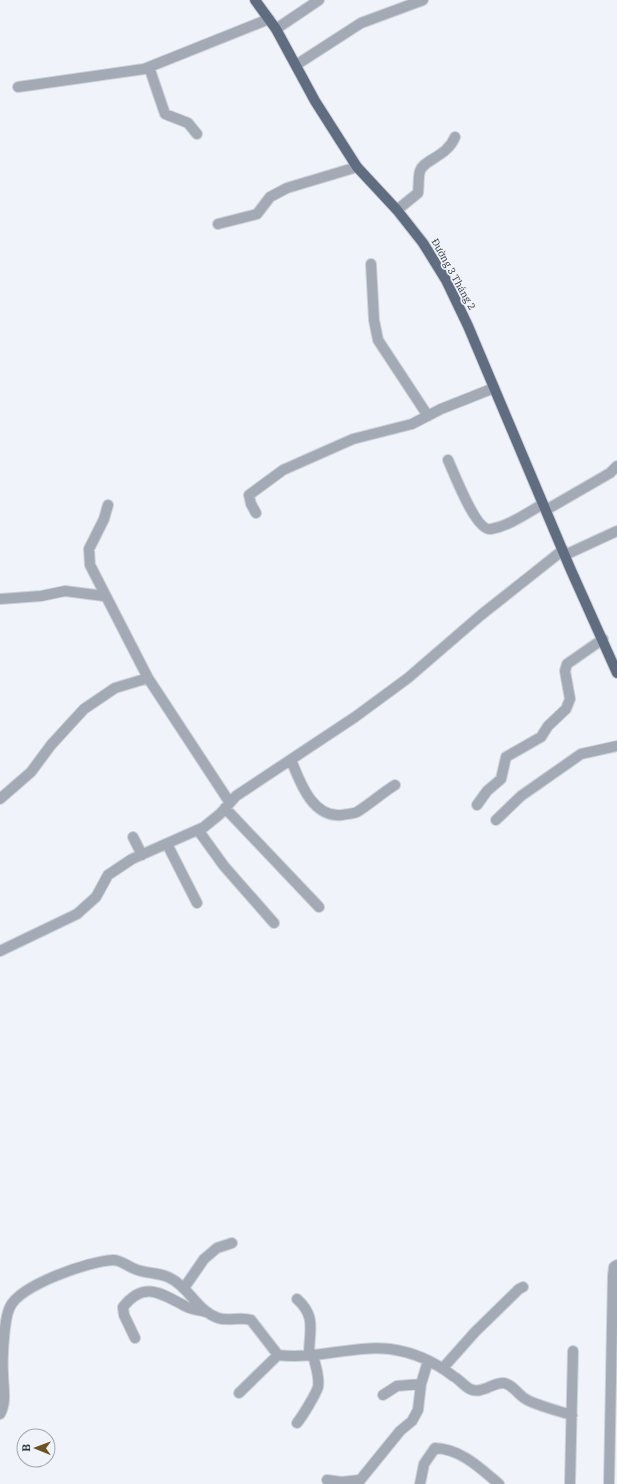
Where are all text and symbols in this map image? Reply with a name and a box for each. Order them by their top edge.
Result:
street label: Đường 3 Tháng 2 [429,236,479,312]
north arrow [16,1428,56,1468]
text: B [19,1444,33,1452]

